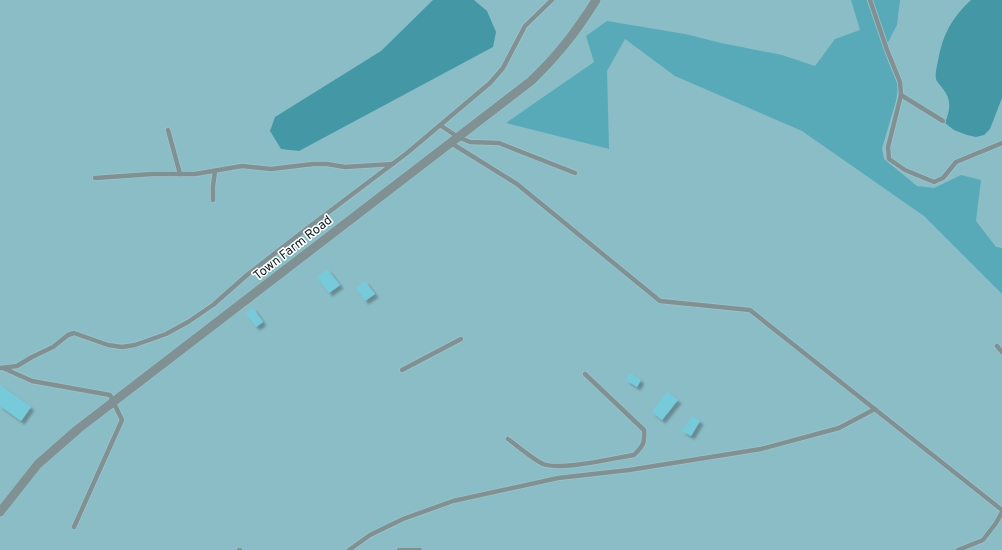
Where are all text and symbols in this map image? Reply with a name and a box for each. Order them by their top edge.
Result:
street label: Town Farm Road [251,213,336,284]

